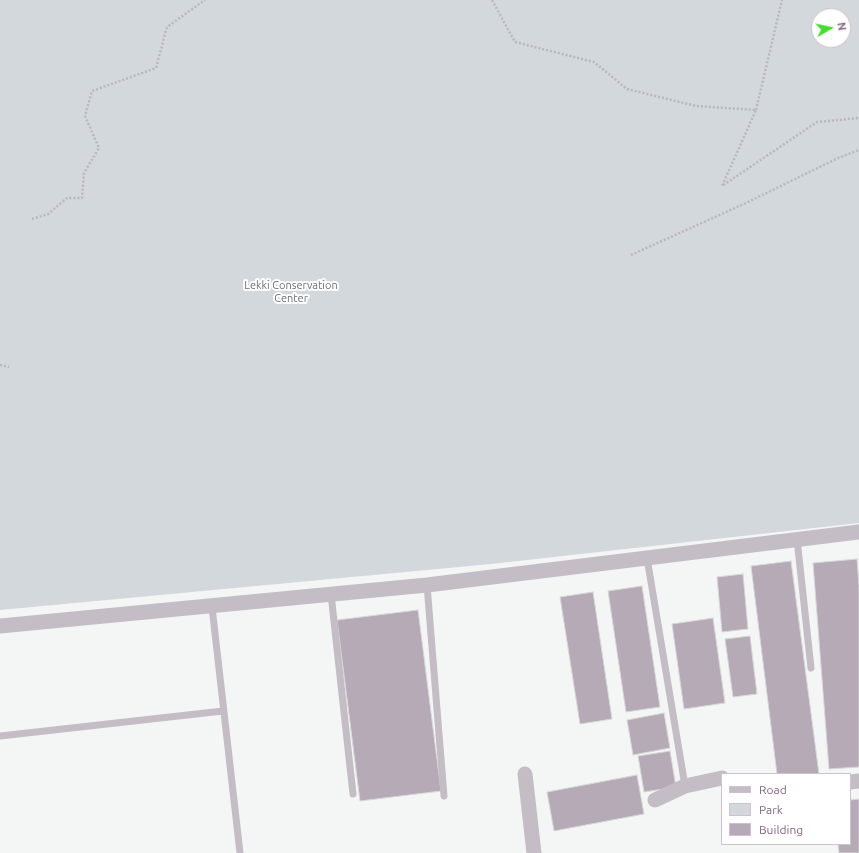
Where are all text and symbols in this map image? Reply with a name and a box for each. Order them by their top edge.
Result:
north arrow [811,8,851,48]
text: N [835,21,848,31]
park label: Lekki Conservation Center [244,278,338,304]
legend [721,773,851,845]
text: Road [759,783,787,796]
text: Park [759,803,783,816]
text: Building [759,823,803,836]

